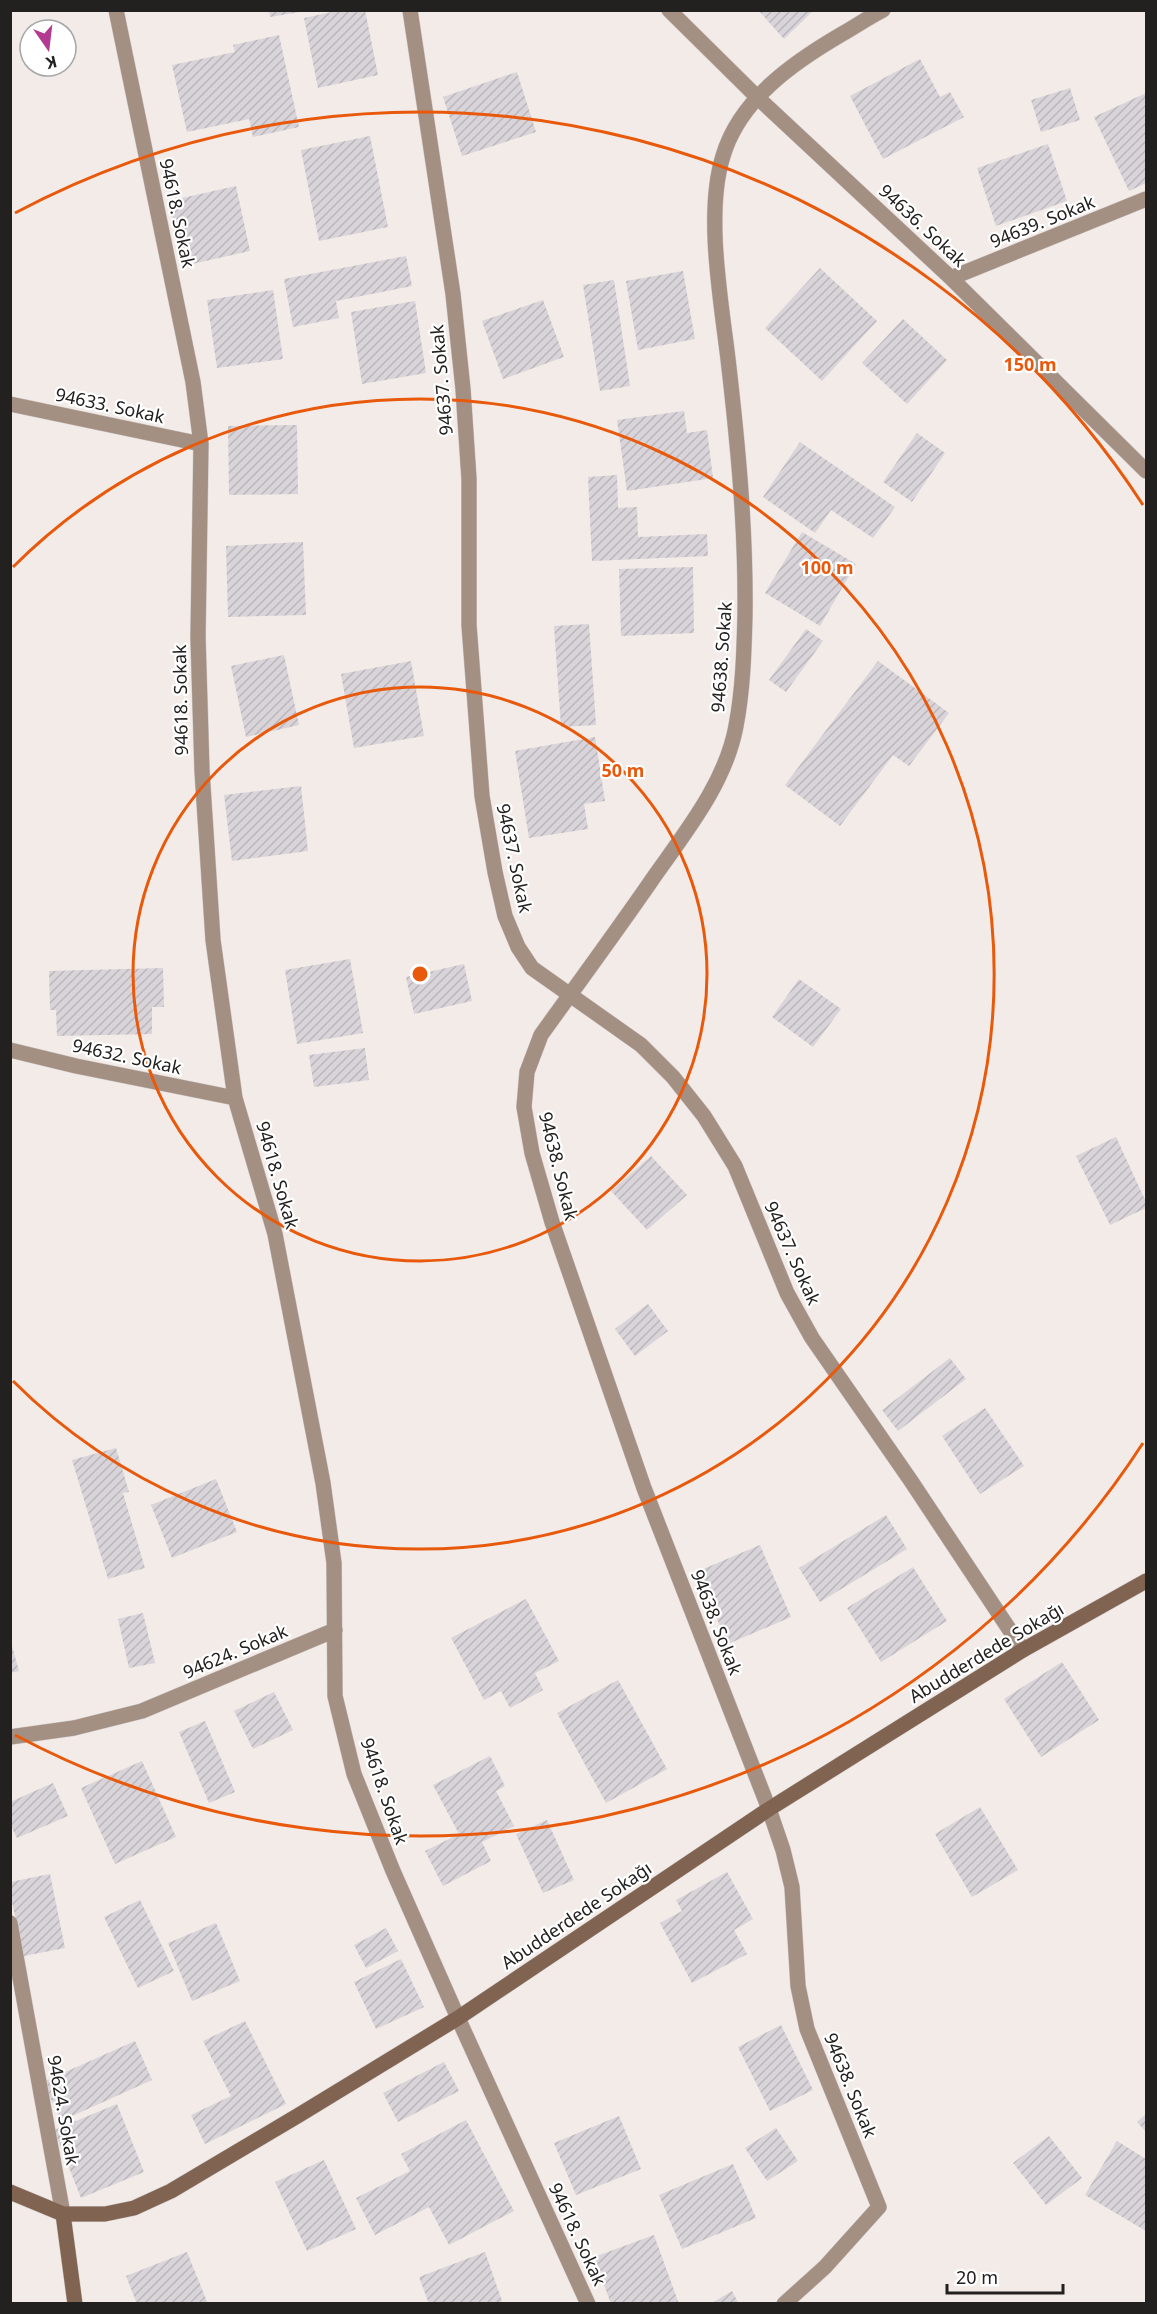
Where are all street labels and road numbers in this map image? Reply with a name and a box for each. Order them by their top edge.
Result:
street label: 94618. Sokak [155,156,201,270]
street label: 94636. Sokak [874,178,972,272]
street label: 94639. Sokak [986,189,1098,253]
street label: 94637. Sokak [424,323,458,436]
street label: 94633. Sokak [53,382,167,428]
street label: 94638. Sokak [705,600,737,713]
street label: 94618. Sokak [167,644,193,756]
street label: 94637. Sokak [492,801,538,915]
street label: 94632. Sokak [70,1033,184,1079]
street label: 94638. Sokak [534,1109,584,1223]
street label: 94618. Sokak [251,1118,305,1232]
street label: 94637. Sokak [759,1197,827,1309]
street label: 94638. Sokak [686,1566,748,1679]
street label: Abudderdede Sokağı [904,1596,1068,1708]
street label: 94624. Sokak [179,1618,291,1684]
street label: 94618. Sokak [356,1735,415,1848]
street label: Abudderdede Sokağı [496,1856,656,1974]
street label: 94638. Sokak [819,2029,883,2141]
street label: 94624. Sokak [43,2053,86,2167]
street label: 94618. Sokak [544,2179,613,2290]

